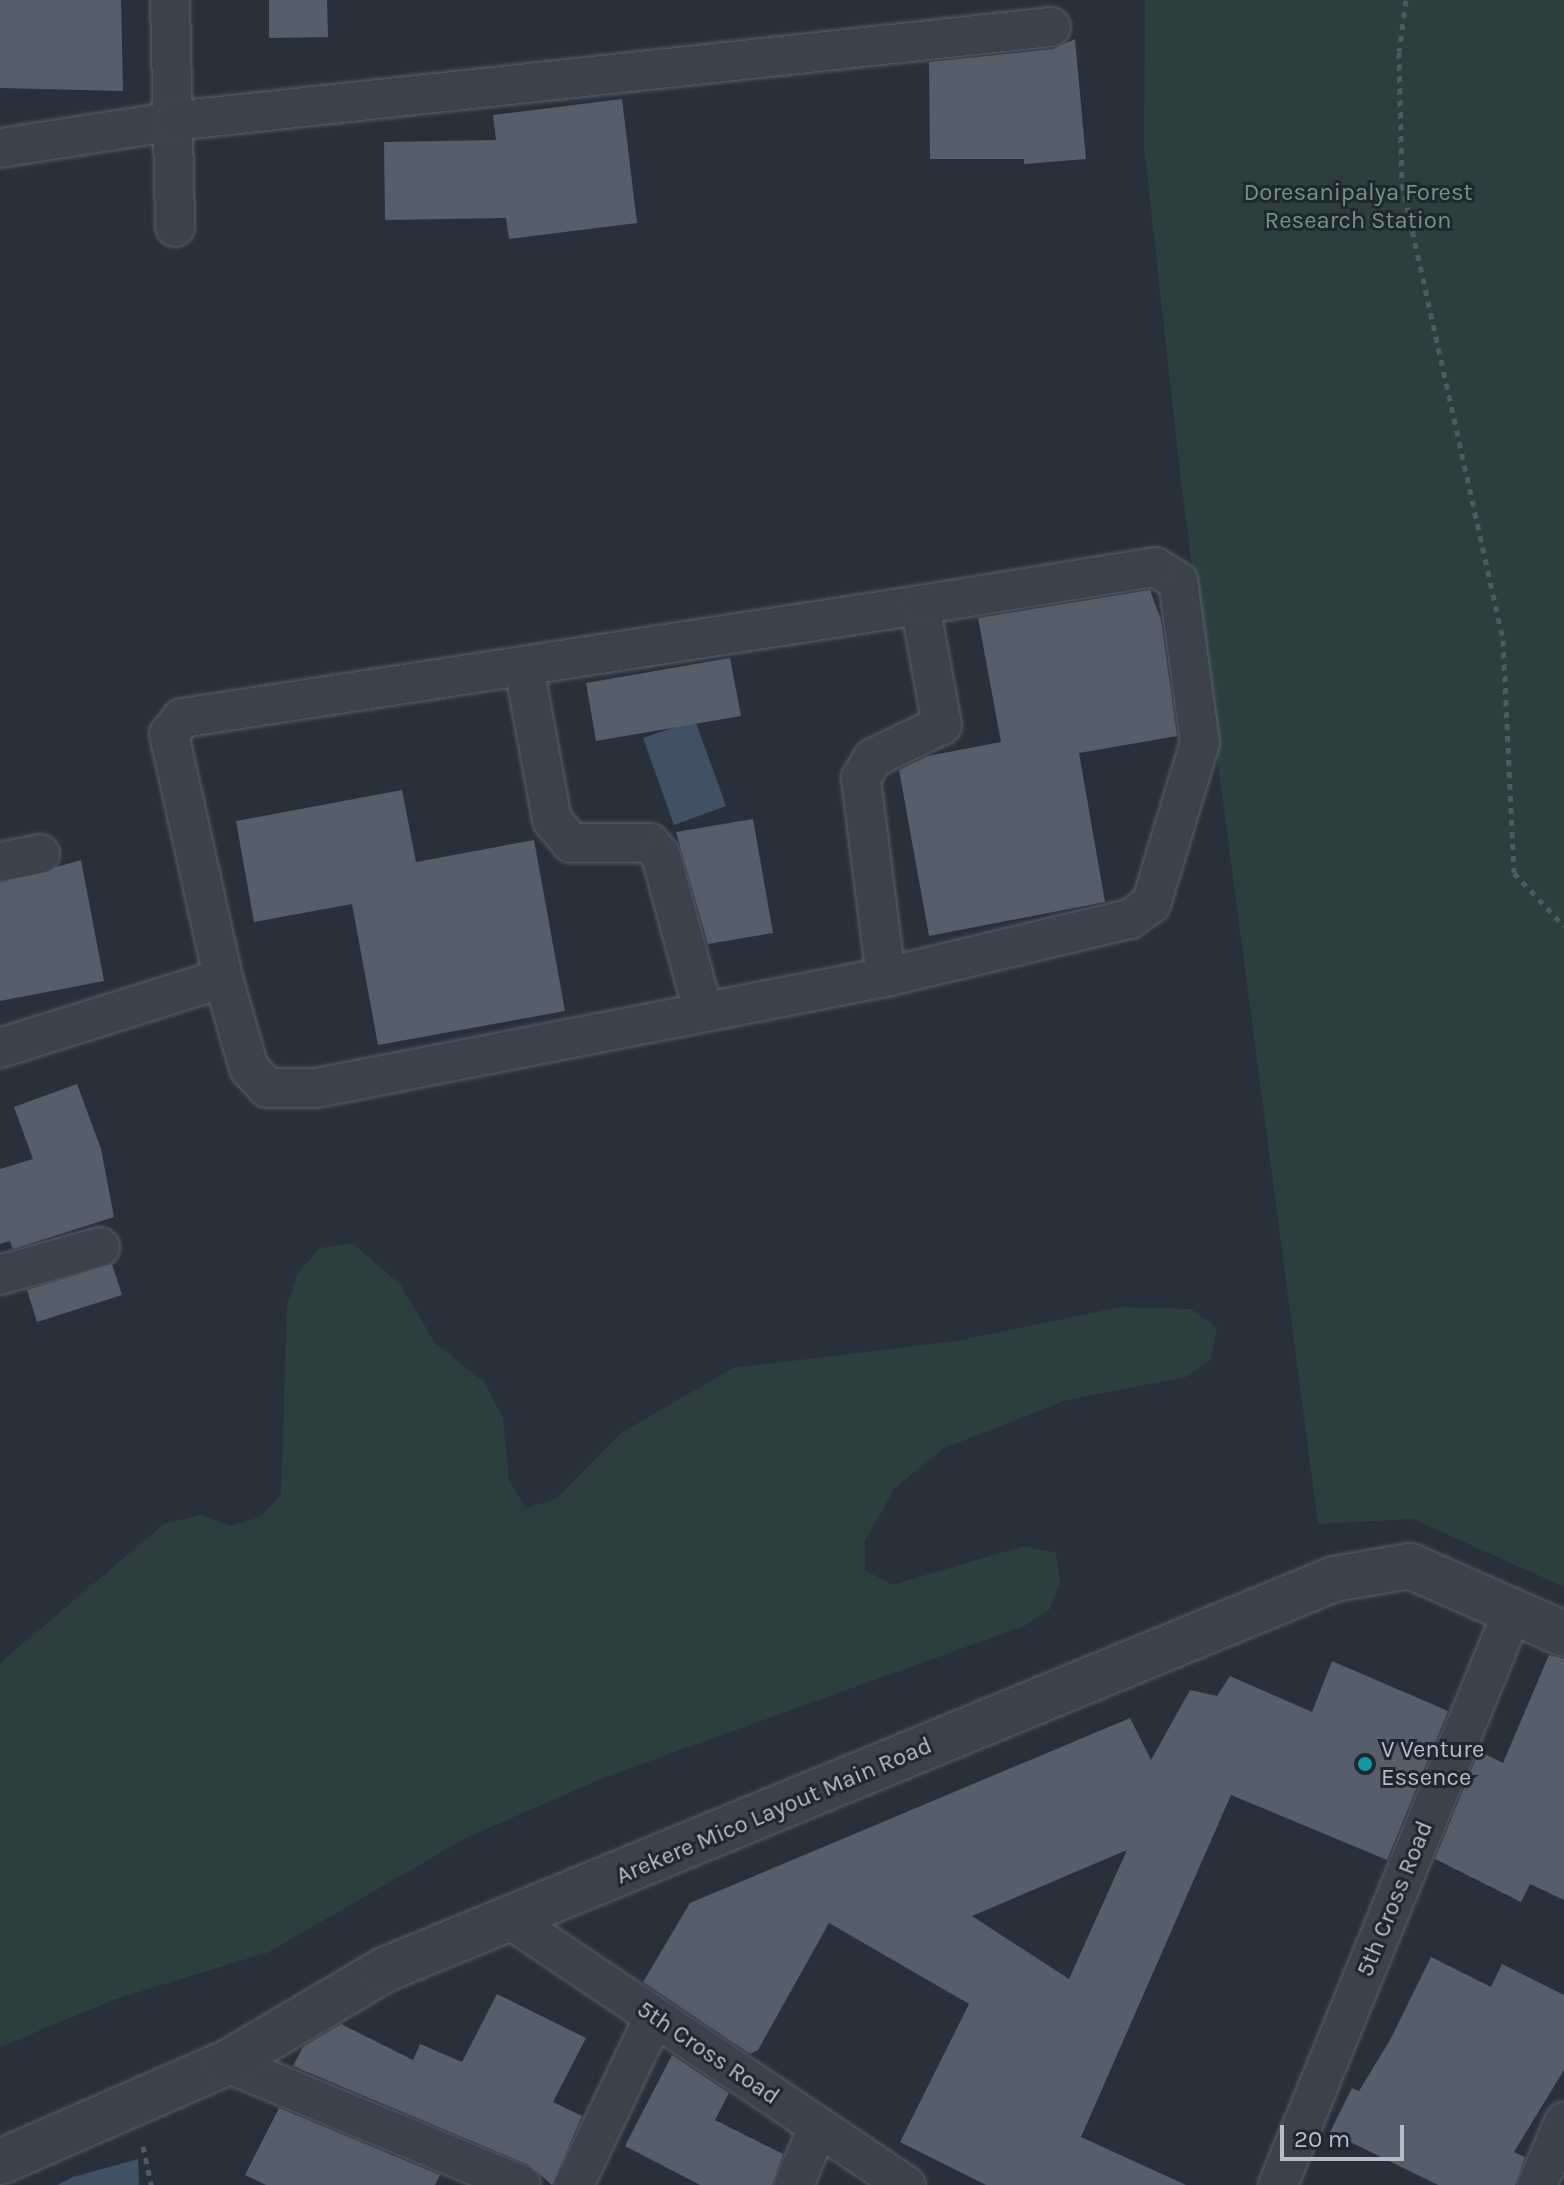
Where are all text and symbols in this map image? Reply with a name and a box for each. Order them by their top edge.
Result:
park label: Doresanipalya Forest Research Station [1243,179,1473,235]
street label: Arekere Mico Layout Main Road [612,1731,936,1891]
place label: V Venture Essence [1381,1736,1484,1792]
marker: V Venture Essence [1356,1755,1374,1773]
street label: 5th Cross Road [1351,1817,1439,1981]
street label: 5th Cross Road [631,1995,785,2111]
scale bar [1284,2109,1408,2159]
text: 20 m [1294,2125,1350,2153]

